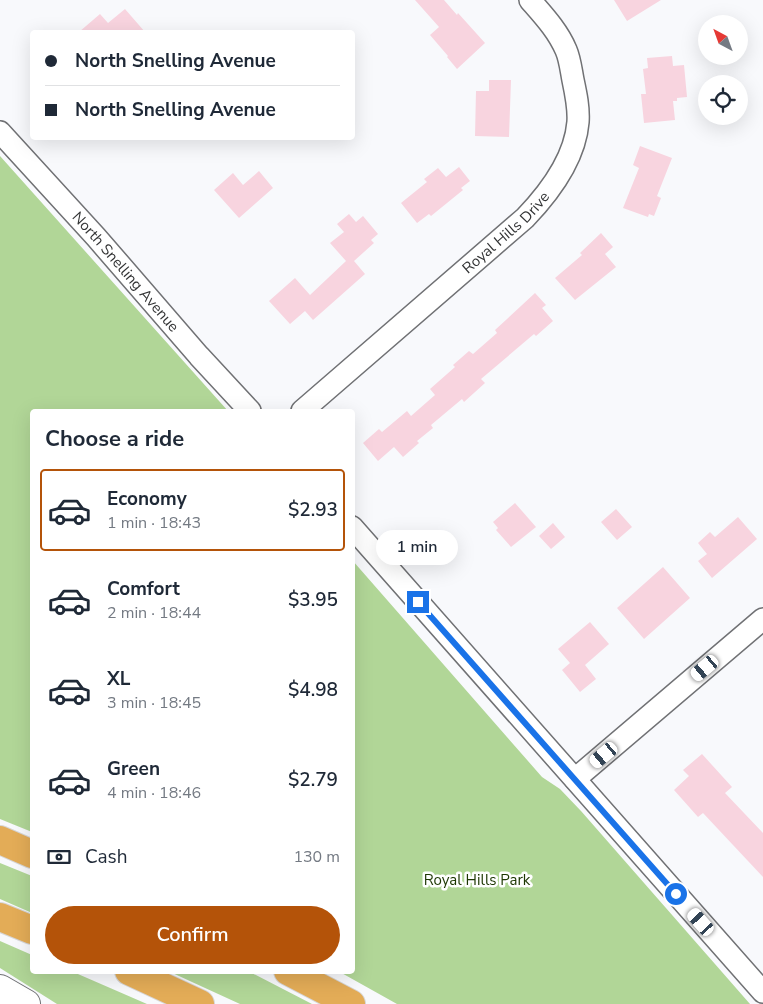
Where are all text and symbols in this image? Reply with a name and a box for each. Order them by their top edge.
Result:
north arrow [698,15,748,65]
map controls [698,15,748,125]
text: North Snelling Avenue [75,48,276,74]
button: locate [698,75,748,125]
text: North Snelling Avenue [75,97,276,123]
street label: Royal Hills Drive [458,187,554,278]
street label: North Snelling Avenue [68,207,184,336]
text: Choose a ride [45,424,184,454]
text: Economy [107,486,187,512]
icon: car [47,488,92,533]
text: $2.93 [288,497,338,523]
text: 1 min · 18:43 [107,512,201,534]
callout: 1 min [377,530,459,564]
text: 1 min [397,536,437,558]
text: Comfort [107,576,180,602]
icon: car [47,578,92,623]
text: $3.95 [288,587,338,613]
route end [407,591,429,613]
text: 2 min · 18:44 [107,602,201,624]
car [688,653,721,683]
text: XL [107,666,130,692]
icon: car [47,668,92,713]
text: $4.98 [288,677,338,703]
text: 3 min · 18:45 [107,692,201,714]
car [587,740,620,770]
text: Green [107,756,160,782]
icon: car [47,758,92,803]
text: $2.79 [288,767,338,793]
text: 4 min · 18:46 [107,782,201,804]
icon: cash [45,843,73,871]
text: Cash [85,844,127,870]
text: 130 m [293,846,340,868]
park label: Royal Hills Park [424,870,531,890]
route start [665,883,687,905]
button: Confirm [45,906,340,964]
car [685,906,716,938]

